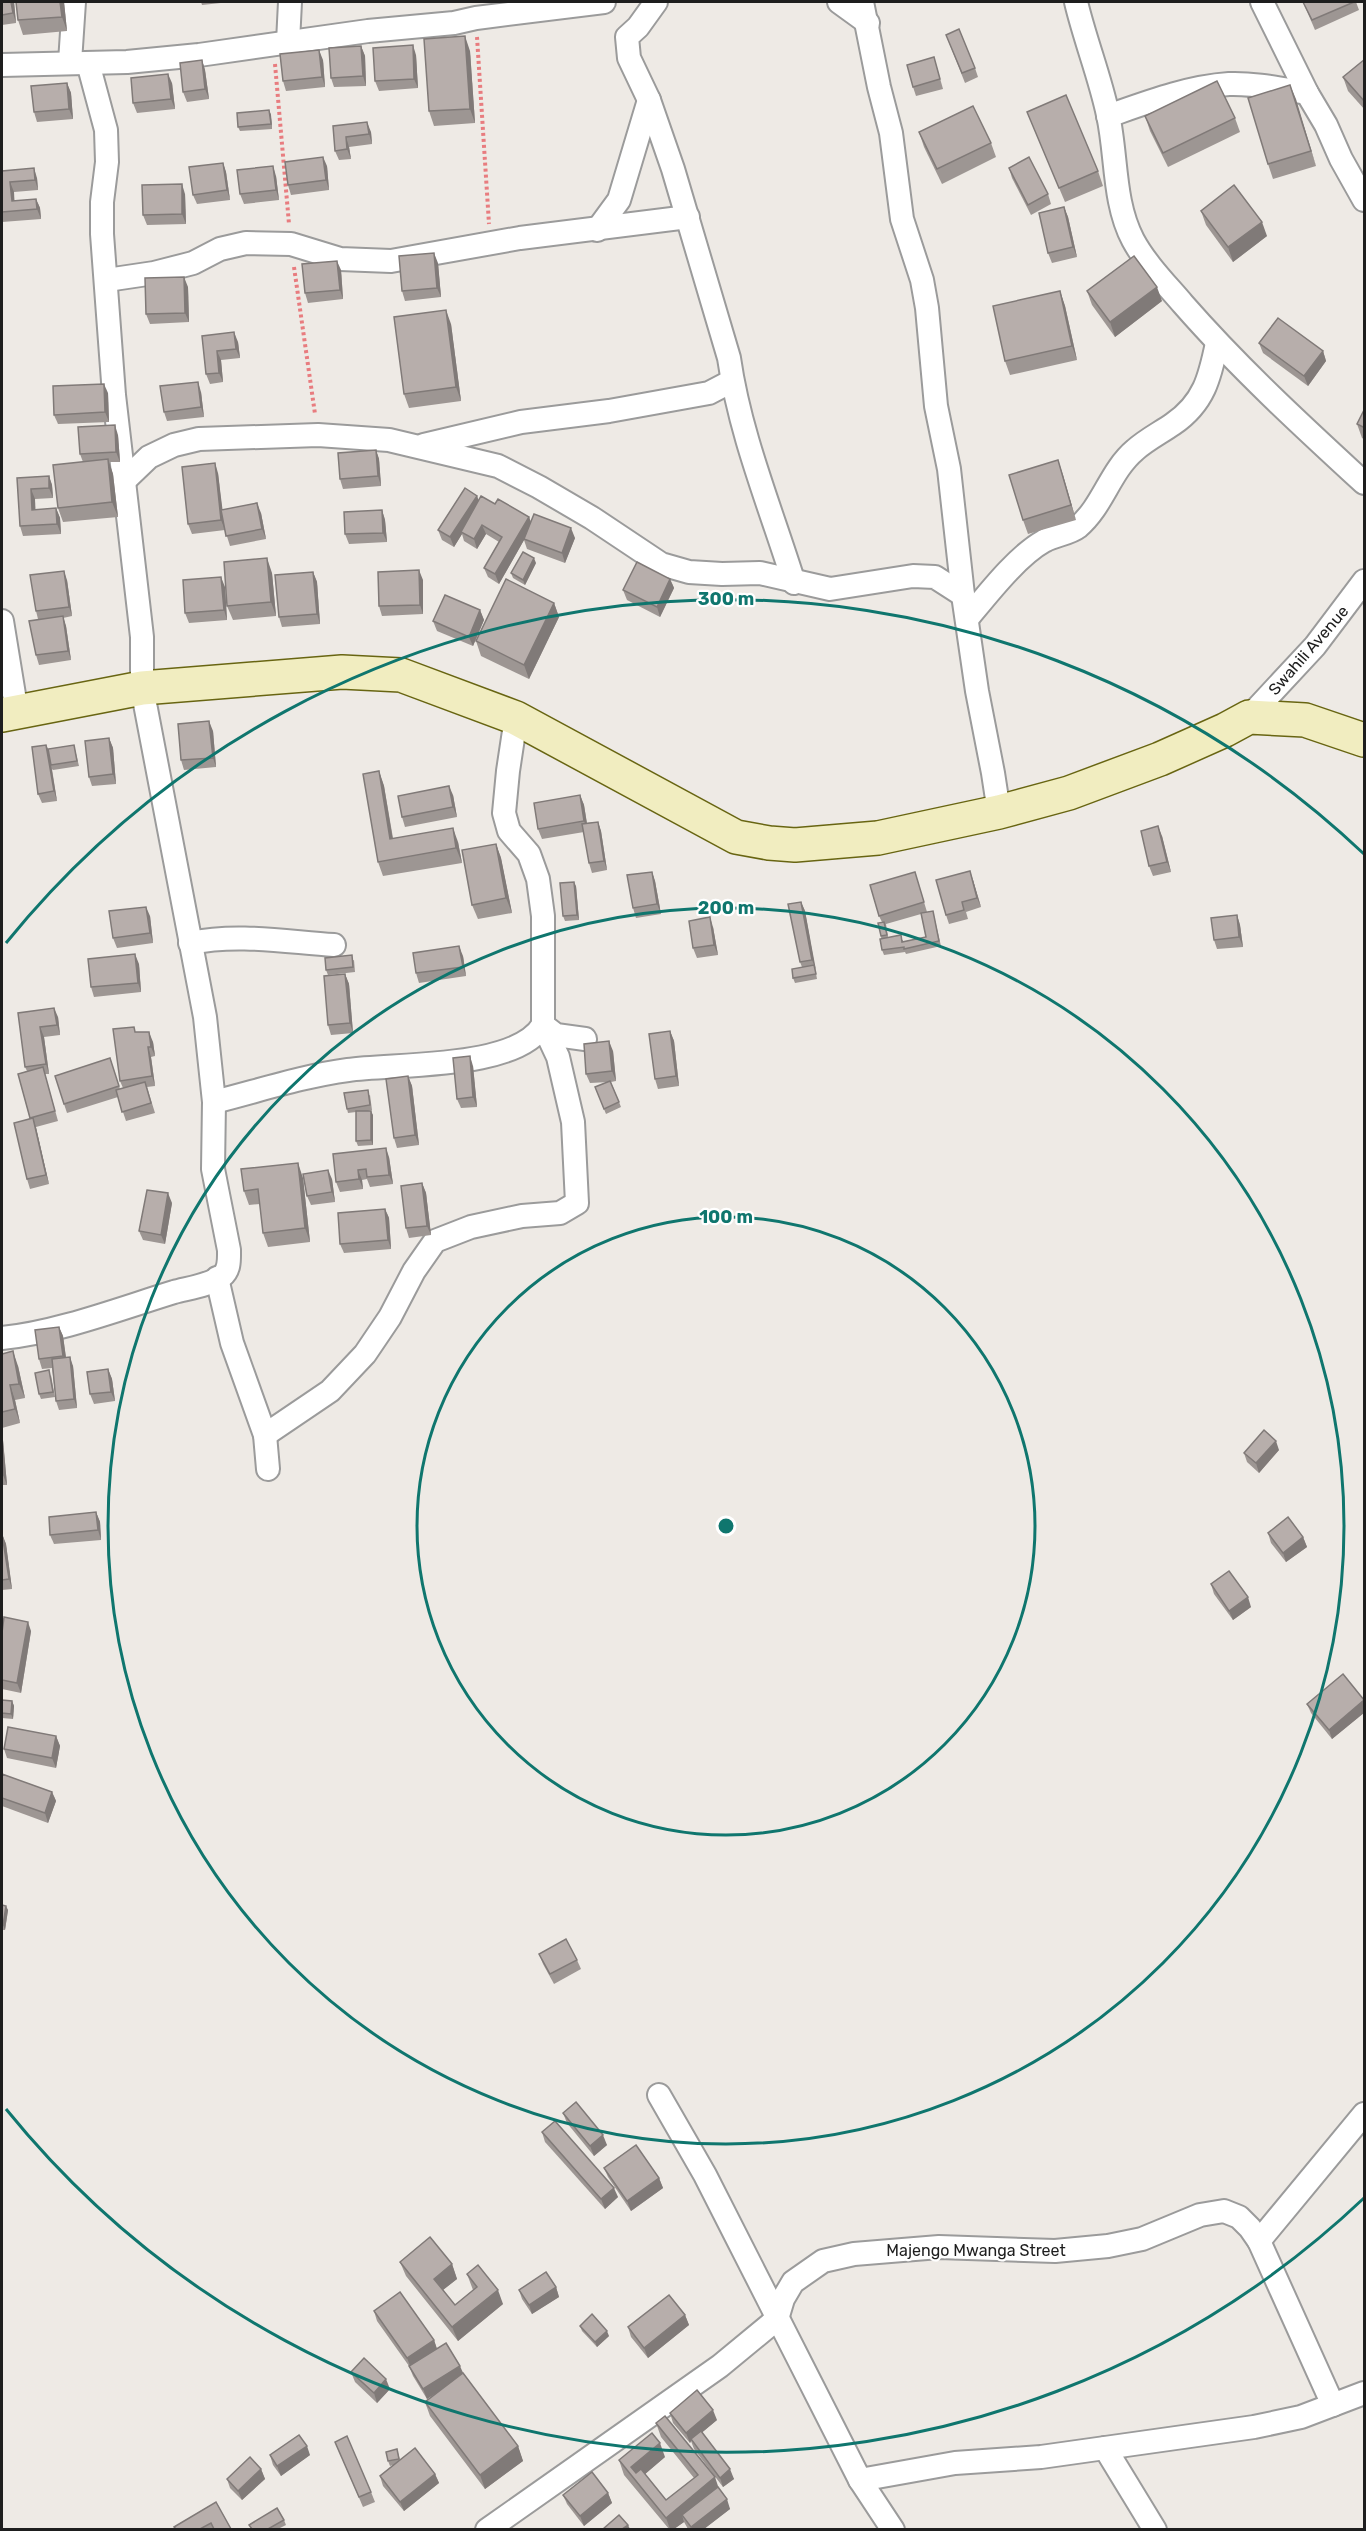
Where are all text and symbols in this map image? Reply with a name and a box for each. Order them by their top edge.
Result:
text: 300 m [698,588,754,610]
street label: Swahili Avenue [1264,602,1352,699]
text: 200 m [698,897,754,919]
text: 100 m [699,1206,753,1228]
centre of rings [716,1516,736,1536]
street label: Majengo Mwanga Street [886,2241,1066,2260]

